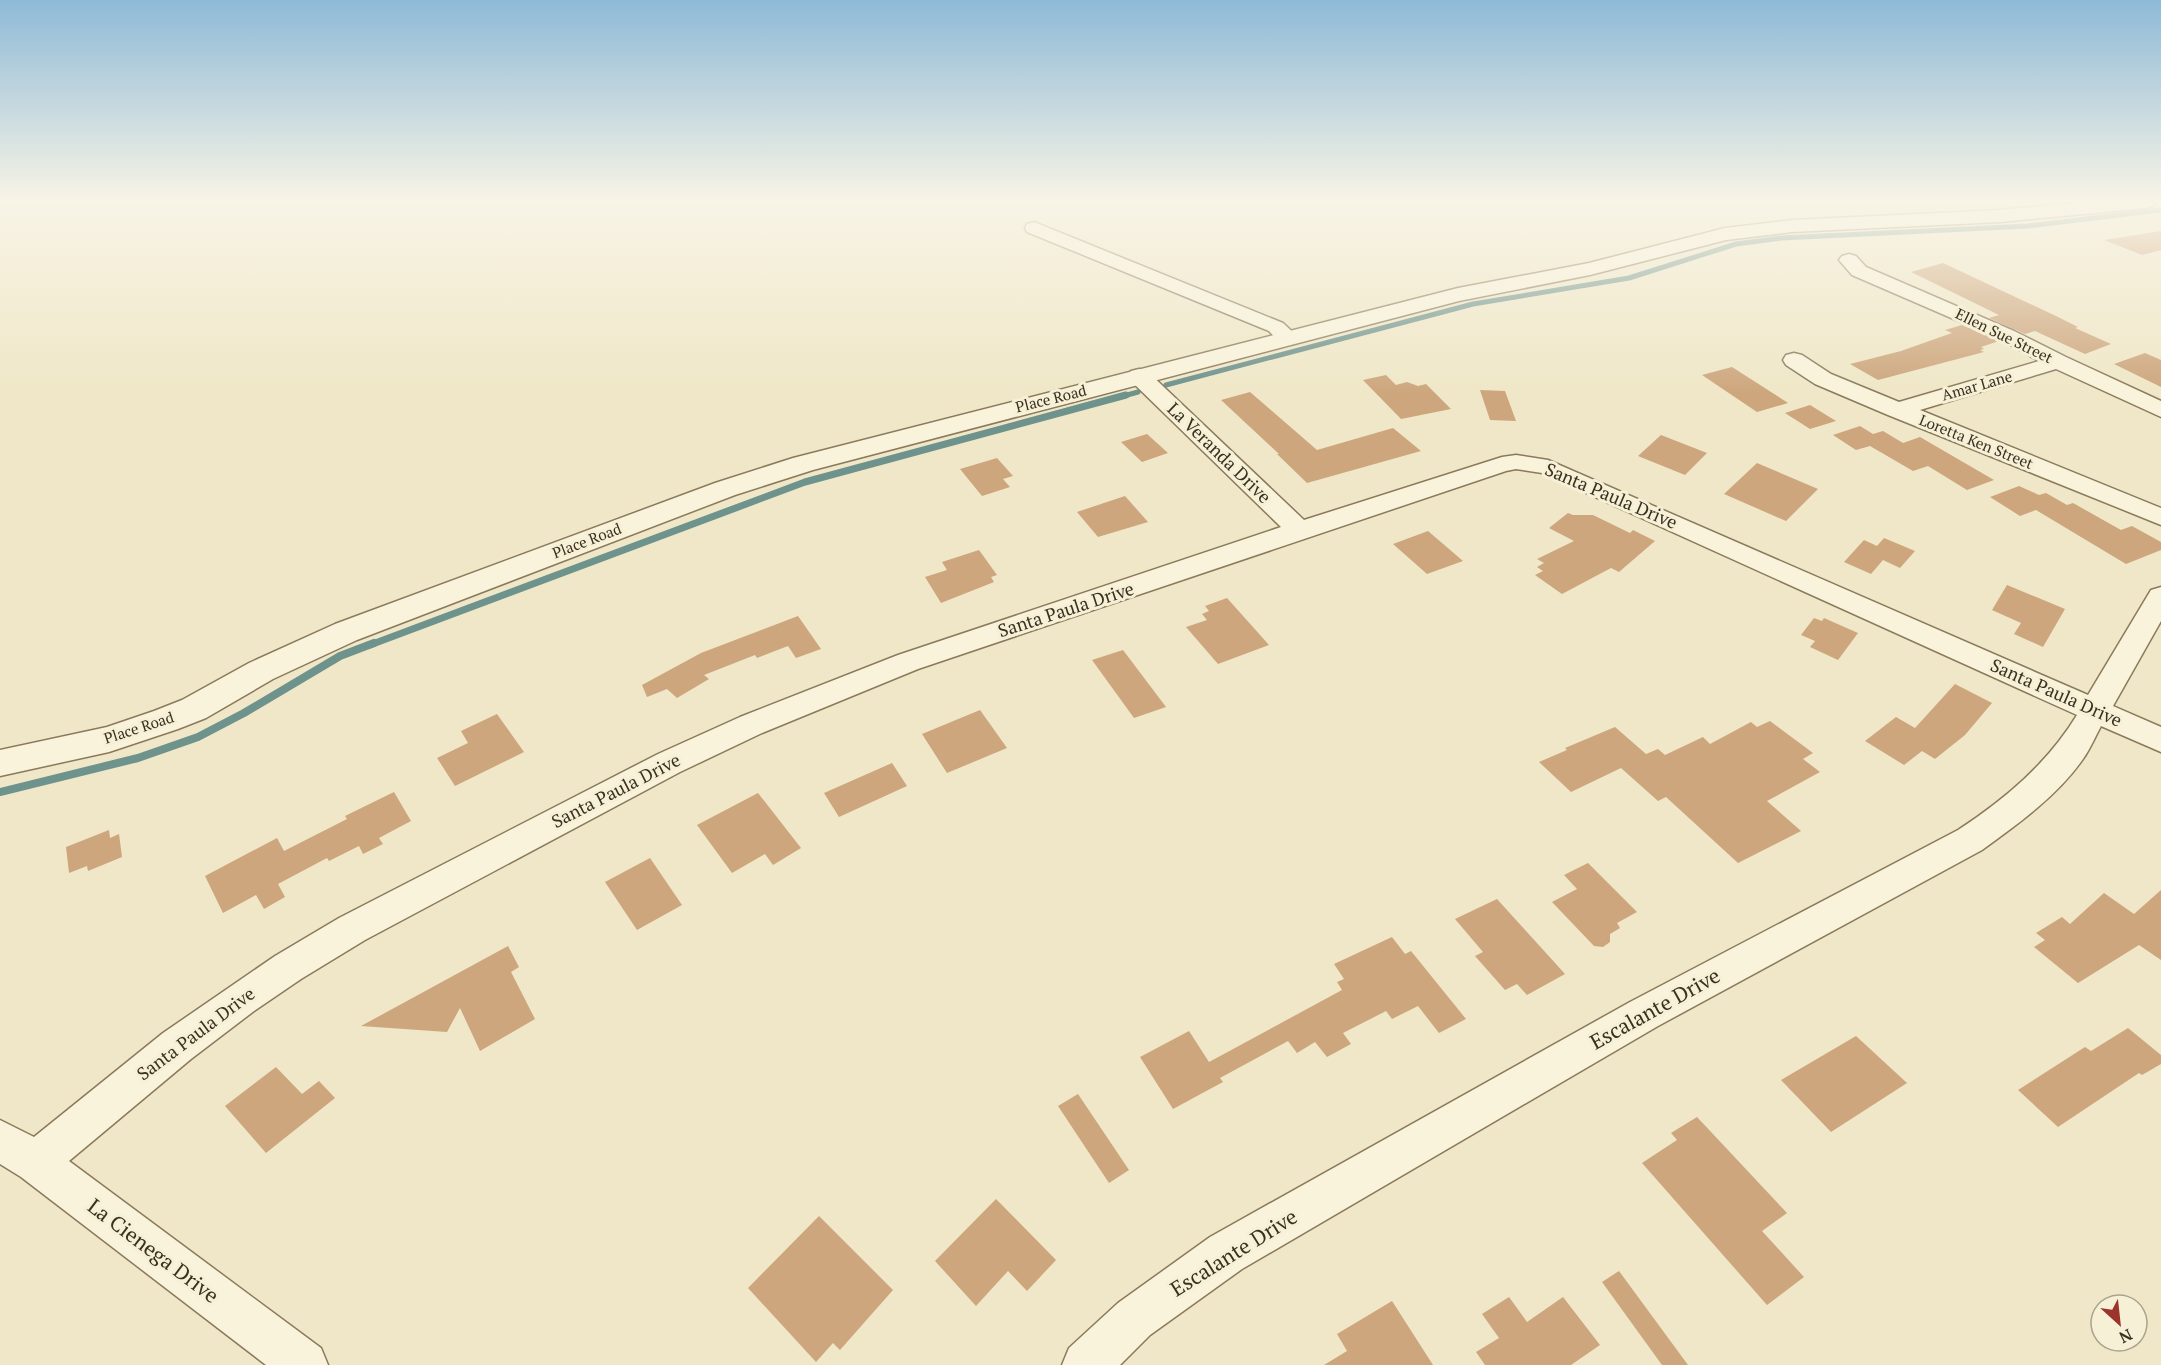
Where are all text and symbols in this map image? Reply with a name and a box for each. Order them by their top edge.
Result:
street label: Ellen Sue Street [1953,303,2057,367]
street label: Amar Lane [1939,365,2014,405]
street label: Place Road [1013,380,1088,416]
street label: La Veranda Drive [1163,397,1277,508]
street label: Loretta Ken Street [1916,409,2037,473]
street label: Santa Paula Drive [1542,456,1681,534]
street label: Place Road [549,518,624,562]
street label: Santa Paula Drive [995,576,1137,642]
street label: Santa Paula Drive [1987,652,2126,732]
street label: Place Road [101,706,176,748]
street label: Santa Paula Drive [547,747,684,833]
street label: Escalante Drive [1584,961,1725,1055]
street label: Santa Paula Drive [132,981,259,1085]
street label: La Cienega Drive [82,1192,225,1309]
street label: Escalante Drive [1165,1202,1302,1302]
north arrow [2089,1293,2149,1353]
text: N [2115,1324,2136,1349]

